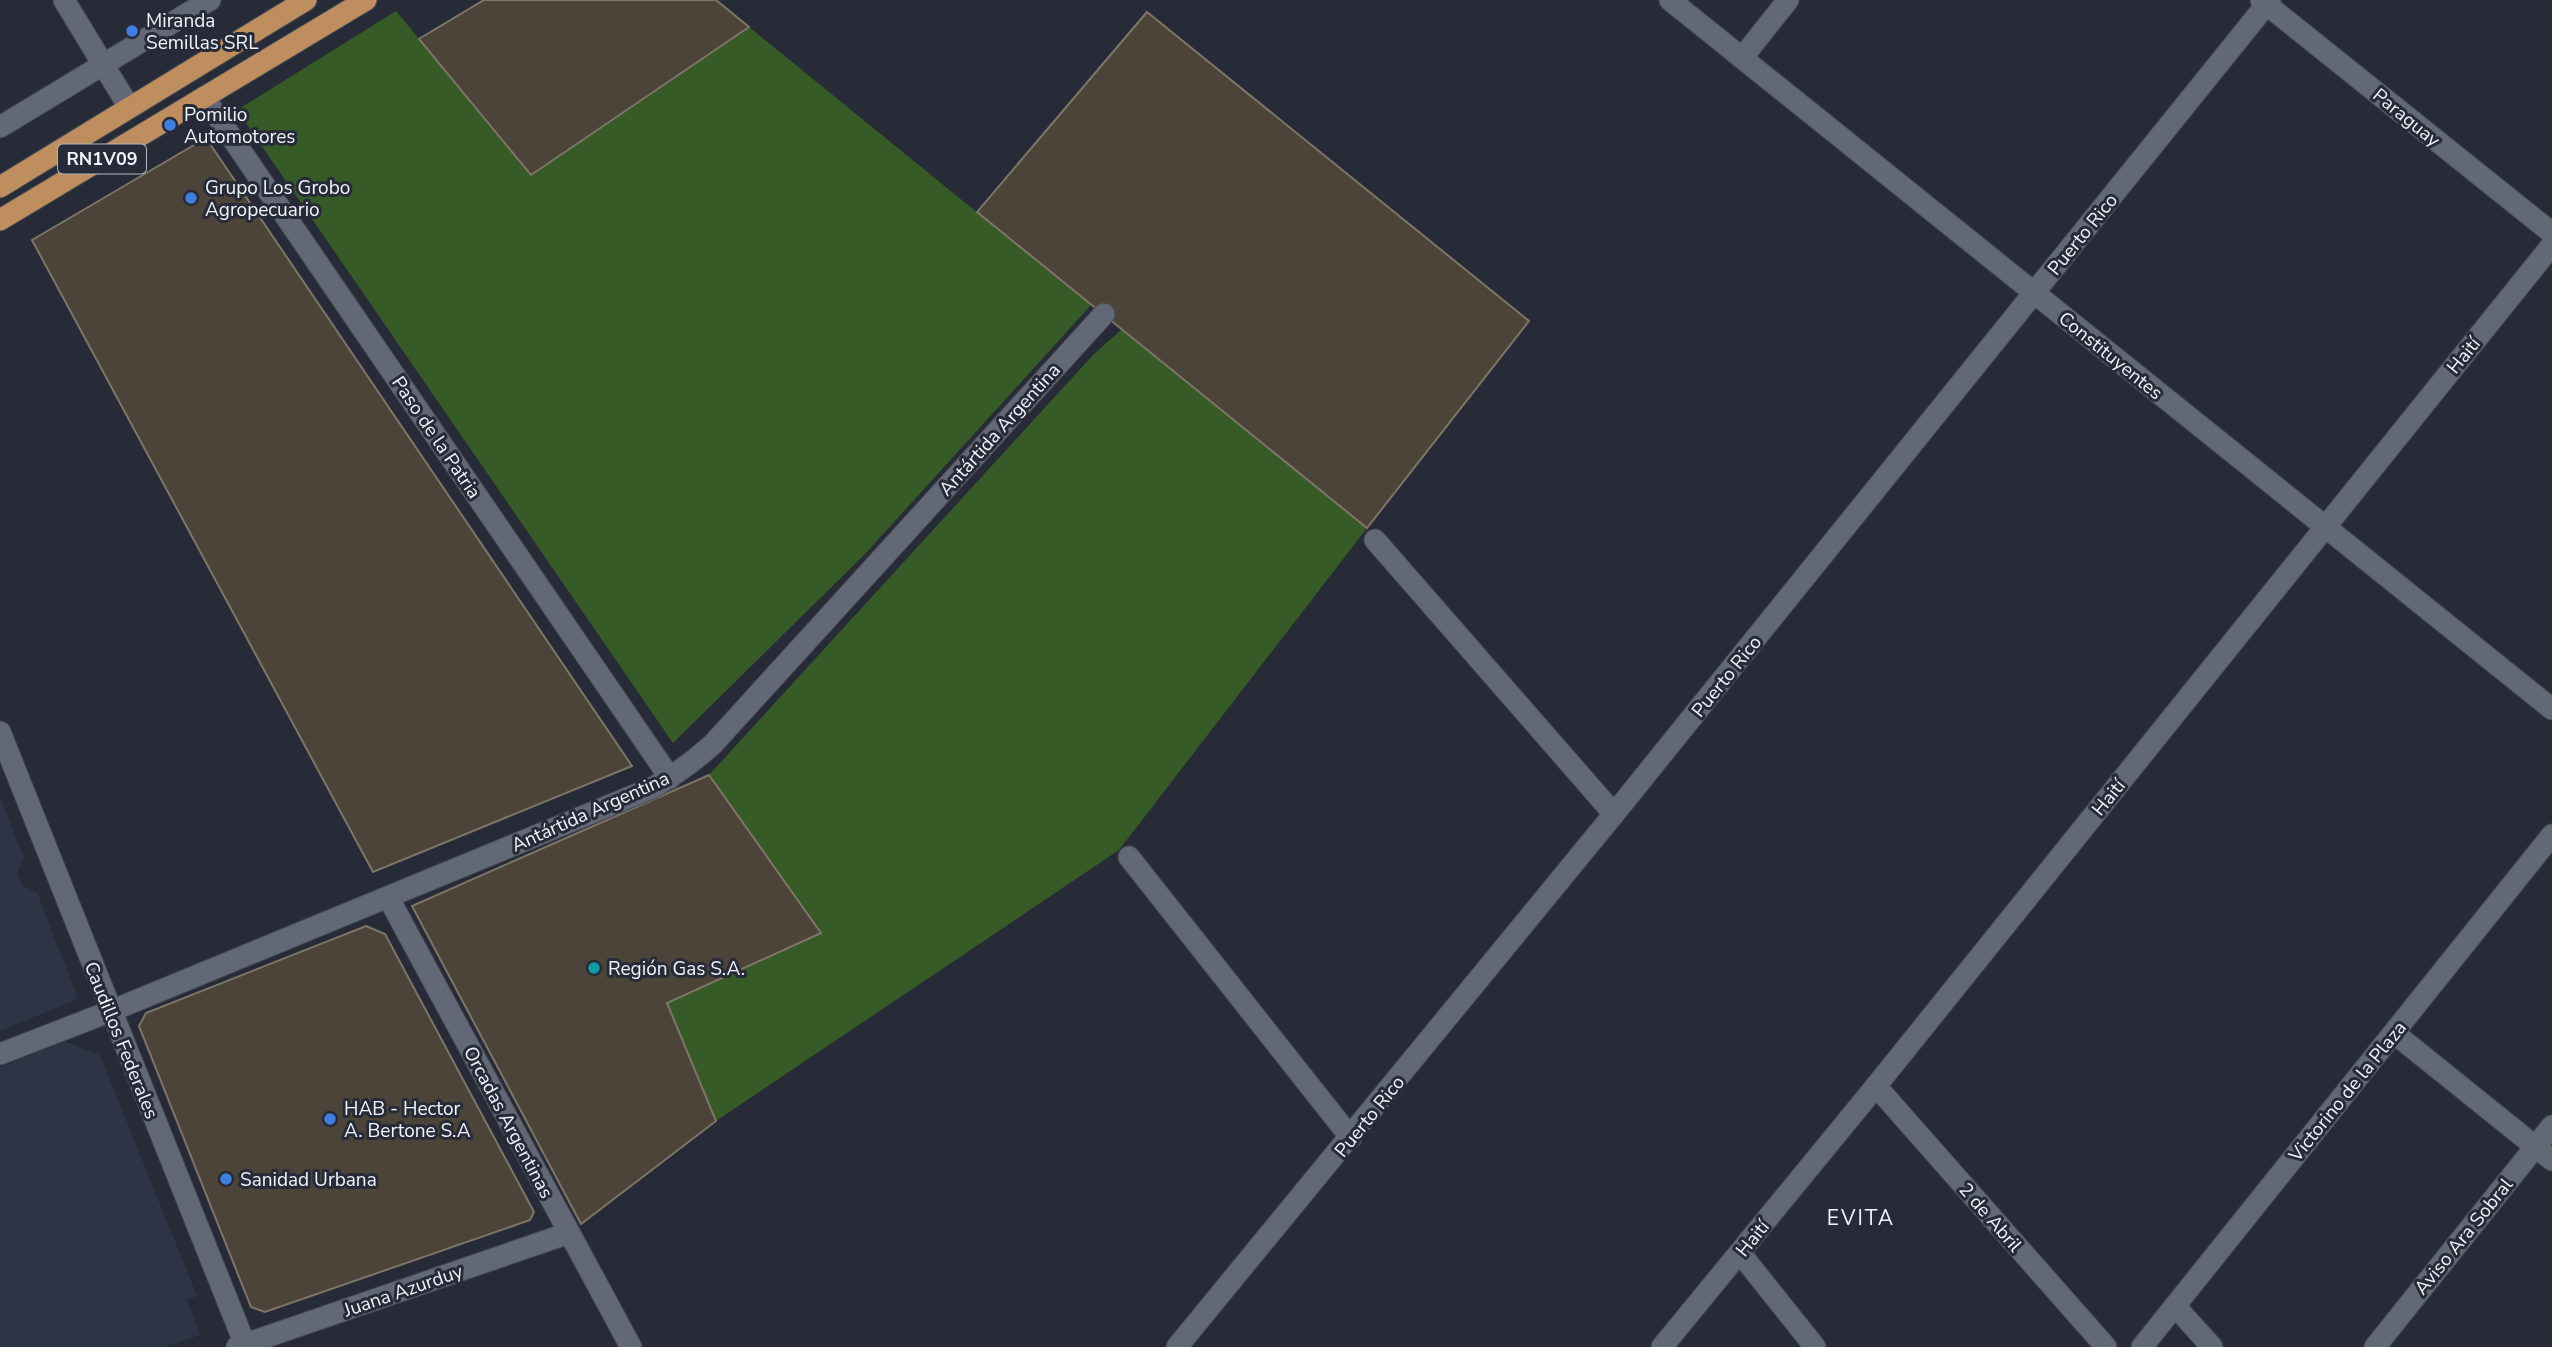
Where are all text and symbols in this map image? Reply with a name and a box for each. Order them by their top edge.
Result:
place label: Miranda Semillas SRL [146,8,259,56]
marker: Miranda Semillas SRL [124,23,140,39]
street label: Paraguay [2367,83,2446,153]
place label: Pomilio Automotores [184,102,295,150]
marker: Pomilio Automotores [162,117,178,133]
road number: RN1V09 [58,144,146,174]
place label: Grupo Los Grobo Agropecuario [205,175,350,223]
street label: Puerto Rico [2042,188,2124,281]
marker: Grupo Los Grobo Agropecuario [183,190,199,206]
street label: Constituyentes [2053,306,2168,406]
street label: Haití [2441,331,2487,379]
street label: Antártida Argentina [933,358,1066,502]
street label: Paso de la Patria [386,371,487,504]
street label: Puerto Rico [1686,630,1768,723]
street label: Antártida Argentina [507,765,673,858]
street label: Haití [2086,773,2132,821]
place label: Región Gas S.A. [608,956,745,982]
street label: Caudillos Federales [78,958,164,1123]
marker: Región Gas S.A. [586,960,602,976]
street label: Victorino de la Plaza [2282,1016,2413,1168]
street label: Orcadas Argentinas [457,1042,559,1203]
street label: Puerto Rico [1329,1070,1411,1163]
place label: HAB - Hector A. Bertone S.A [344,1096,471,1144]
marker: HAB - Hector A. Bertone S.A [322,1111,338,1127]
place label: Sanidad Urbana [240,1167,377,1193]
marker: Sanidad Urbana [218,1171,234,1187]
street label: Aviso Ara Sobral [2409,1172,2519,1301]
street label: 2 de Abril [1953,1177,2028,1258]
district label: EVITA [1827,1204,1895,1232]
street label: Haití [1730,1214,1776,1262]
street label: Juana Azurduy [339,1258,466,1324]

